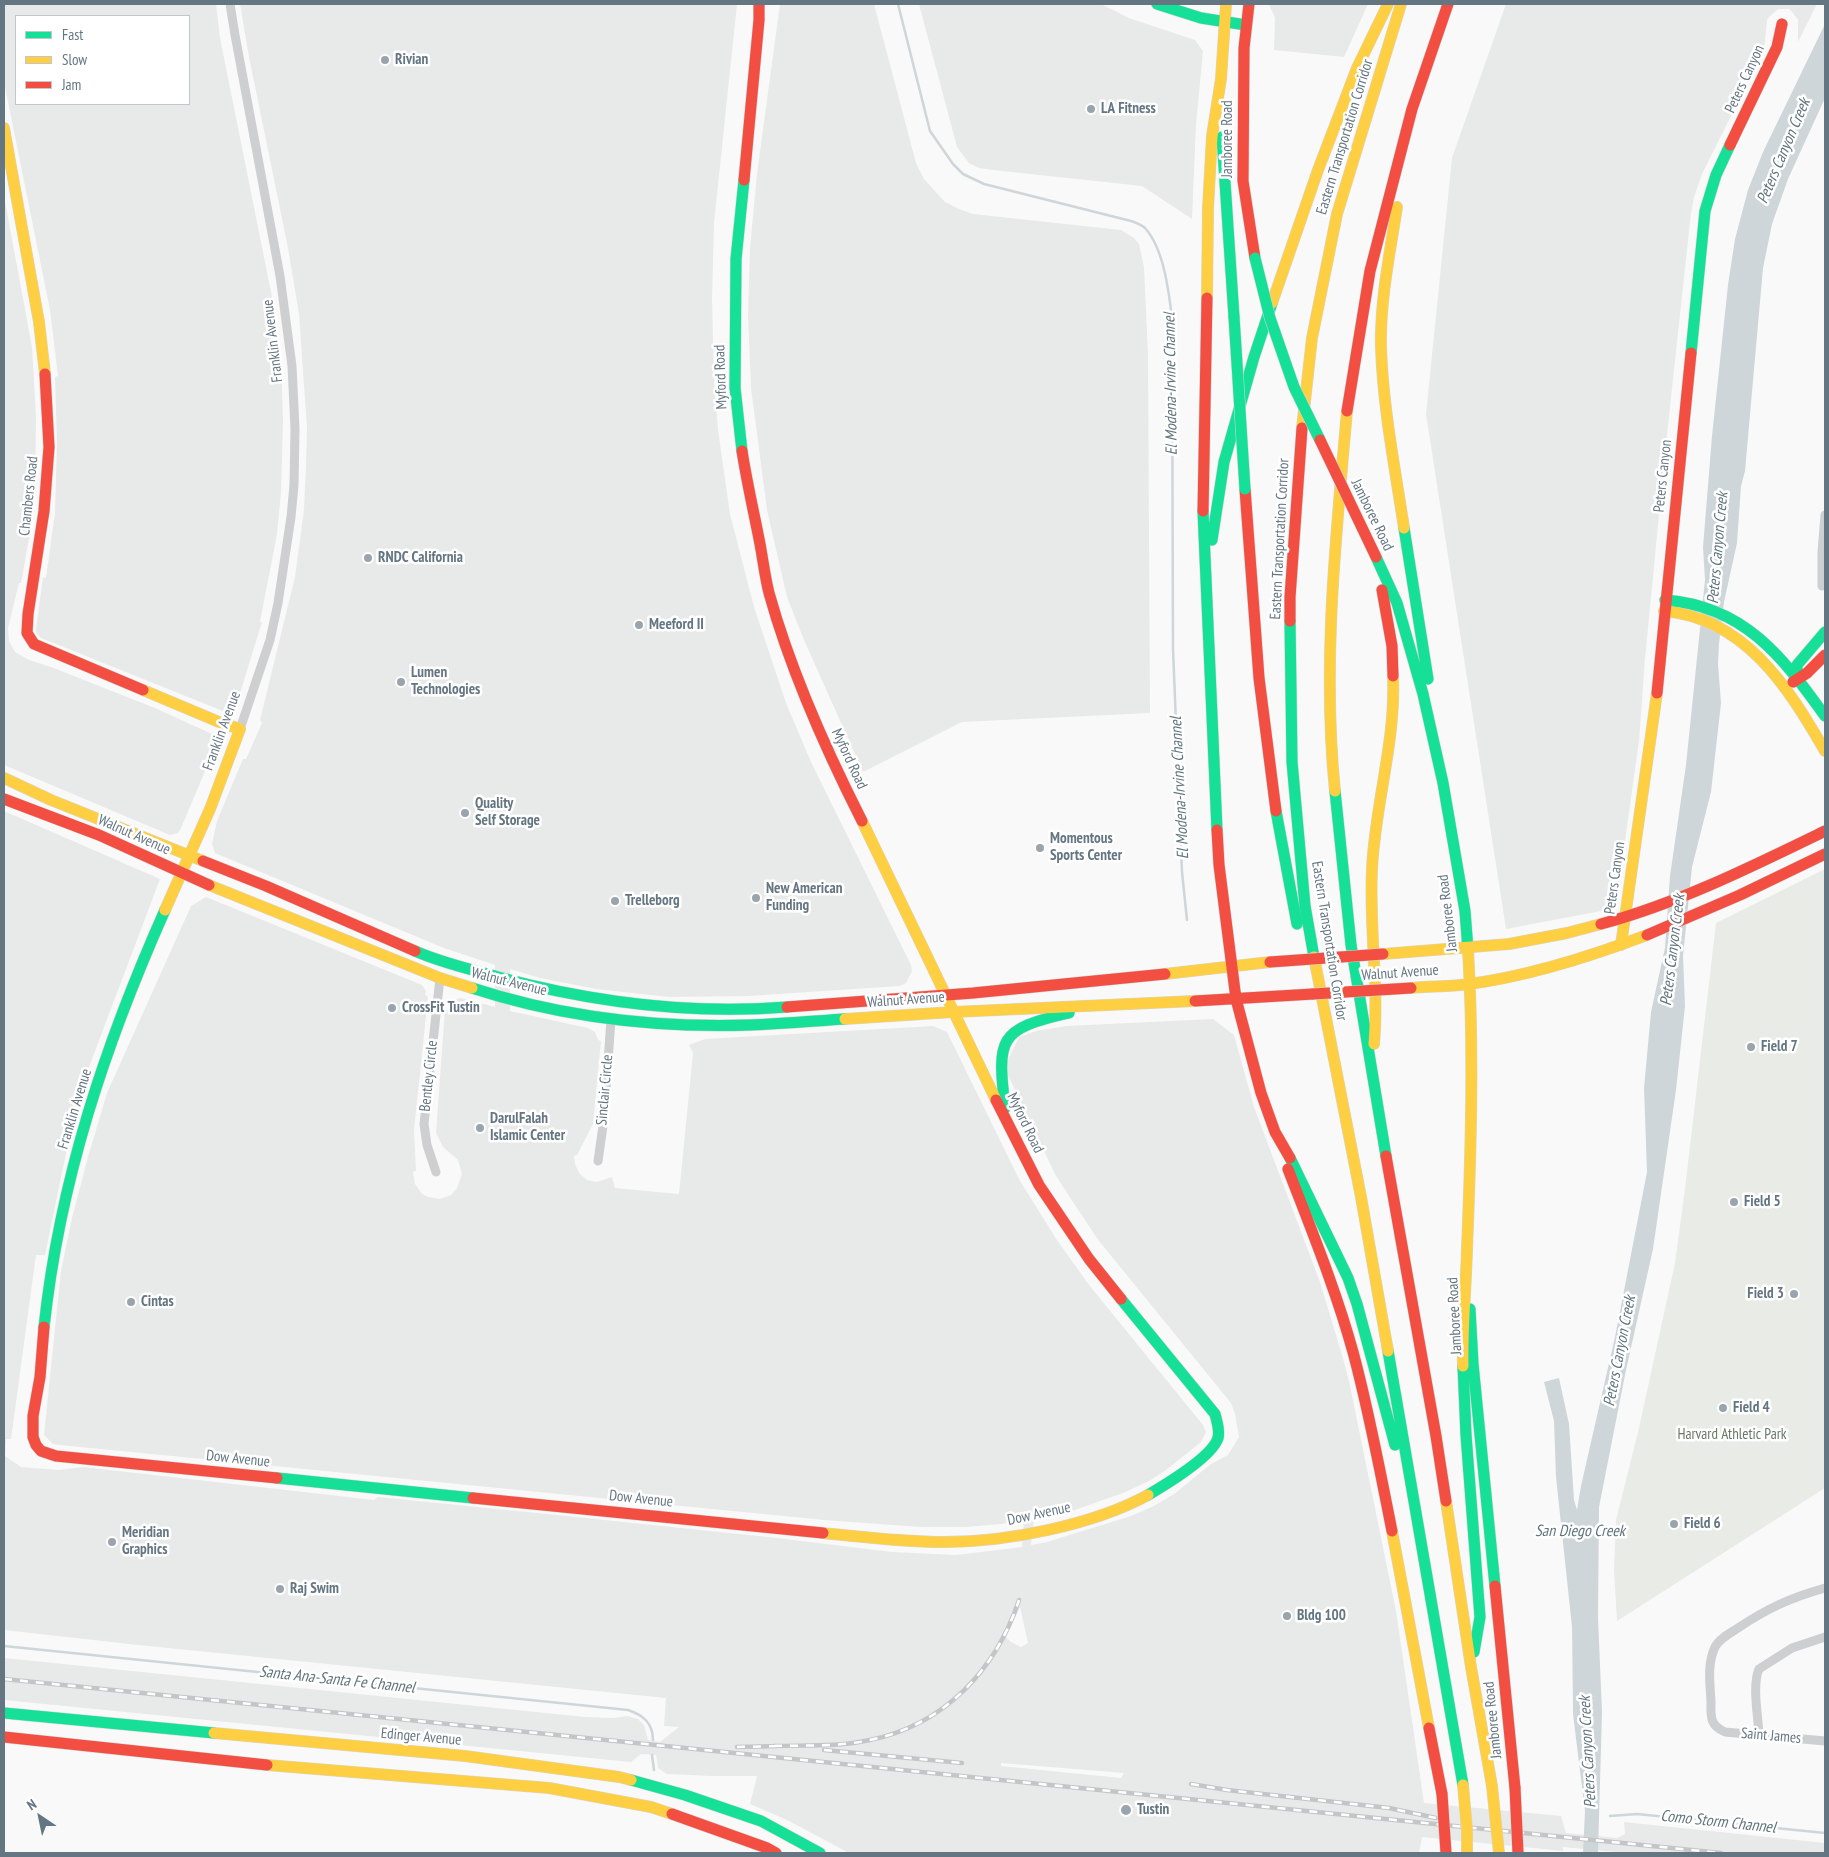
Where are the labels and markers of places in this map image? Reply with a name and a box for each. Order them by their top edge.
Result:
place label: Rivian [395,51,428,69]
marker: Rivian [379,54,391,66]
place label: LA Fitness [1101,100,1156,118]
marker: LA Fitness [1085,103,1097,115]
place label: RNDC California [378,549,463,567]
marker: RNDC California [362,552,374,564]
place label: Meeford II [649,616,704,634]
marker: Meeford II [633,619,645,631]
place label: Lumen Technologies [411,664,480,699]
marker: Lumen Technologies [395,676,407,688]
place label: Quality Self Storage [475,795,540,830]
marker: Quality Self Storage [459,807,471,819]
place label: Momentous Sports Center [1050,830,1122,865]
marker: Momentous Sports Center [1034,842,1046,854]
place label: New American Funding [766,880,842,915]
place label: Trelleborg [625,892,680,910]
marker: New American Funding [750,892,762,904]
marker: Trelleborg [609,895,621,907]
place label: CrossFit Tustin [402,999,480,1017]
marker: CrossFit Tustin [386,1002,398,1014]
place label: Field 7 [1761,1038,1798,1056]
marker: Field 7 [1745,1041,1757,1053]
place label: DarulFalah Islamic Center [490,1110,565,1145]
marker: DarulFalah Islamic Center [474,1122,486,1134]
place label: Field 5 [1744,1193,1781,1211]
marker: Field 5 [1728,1196,1740,1208]
place label: Field 3 [1747,1285,1784,1303]
marker: Field 3 [1788,1288,1800,1300]
place label: Cintas [141,1293,174,1311]
marker: Cintas [125,1296,137,1308]
place label: Field 4 [1733,1399,1770,1417]
marker: Field 4 [1717,1402,1729,1414]
place label: Field 6 [1684,1515,1721,1533]
marker: Field 6 [1668,1518,1680,1530]
place label: Meridian Graphics [122,1524,169,1559]
marker: Meridian Graphics [106,1536,118,1548]
place label: Raj Swim [290,1580,339,1598]
marker: Raj Swim [274,1583,286,1595]
place label: Bldg 100 [1297,1607,1346,1625]
marker: Bldg 100 [1281,1610,1293,1622]
place label: Tustin [1137,1801,1169,1819]
marker: Tustin [1119,1803,1133,1817]

